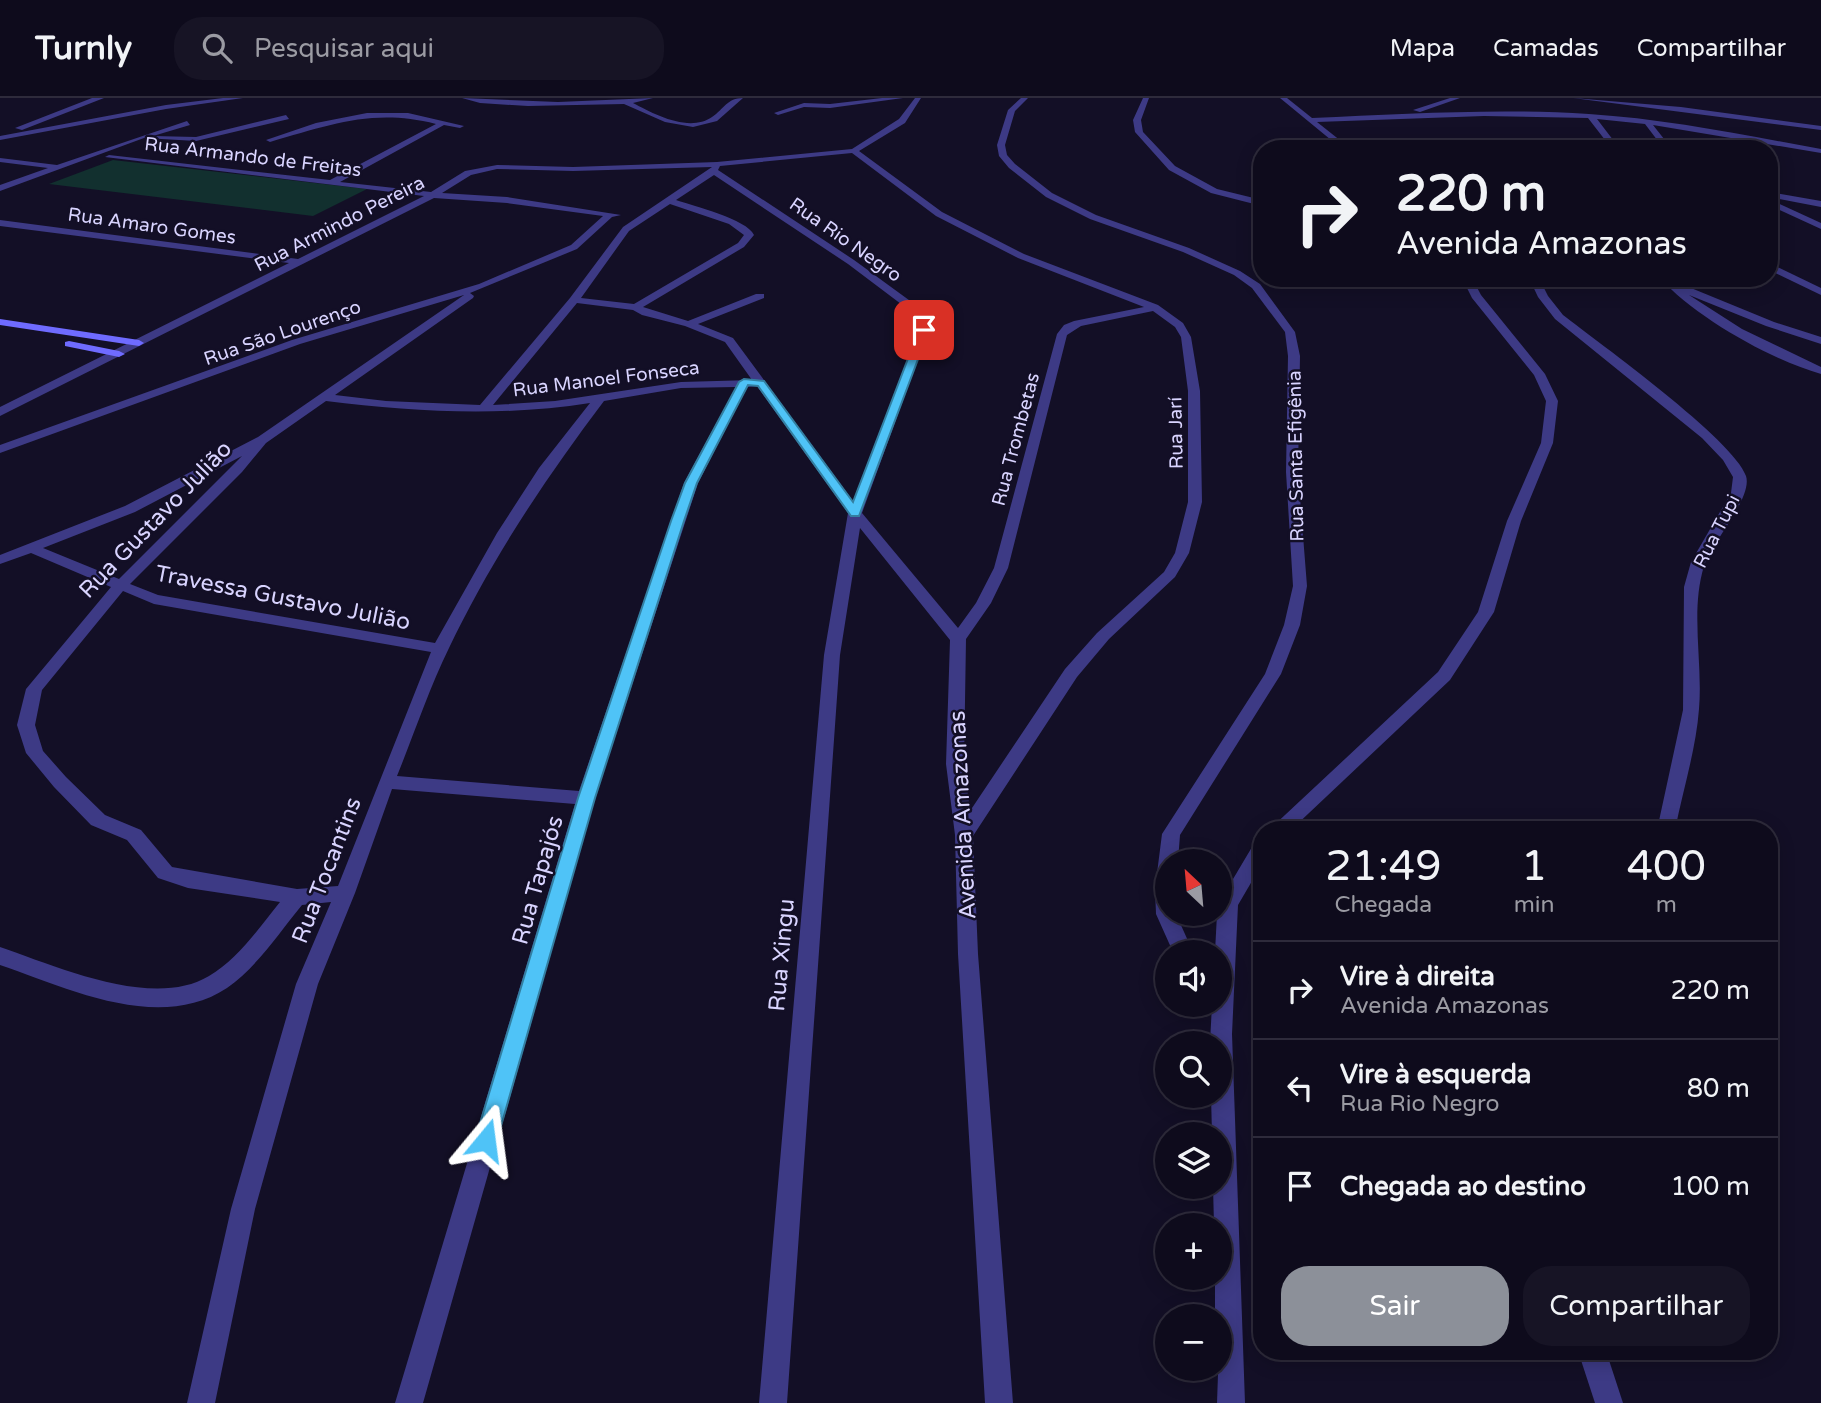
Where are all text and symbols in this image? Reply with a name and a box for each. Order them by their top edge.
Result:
search box [174,17,664,80]
text: Turnly [35,29,132,68]
icon: search [198,29,236,67]
text: Pesquisar aqui [254,33,434,64]
text: Mapa [1390,34,1455,63]
text: Camadas [1493,34,1599,63]
text: Compartilhar [1637,34,1786,63]
street label: Rua Armando de Freitas [143,133,363,181]
text: 220 m [1396,165,1546,224]
icon: right [1281,168,1372,259]
street label: Rua Armindo Pereira [251,171,428,276]
street label: Rua Rio Negro [785,193,906,287]
street label: Rua Amaro Gomes [66,203,237,249]
text: Avenida Amazonas [1396,225,1687,263]
street label: Rua São Lourenço [201,296,364,370]
pin [894,300,954,360]
icon: arrive [905,311,943,349]
street label: Rua Manoel Fonseca [512,357,701,401]
street label: Rua Trombetas [988,370,1044,508]
street label: Rua Santa Efigênia [1284,370,1308,542]
street label: Rua Jarí [1164,396,1188,469]
street label: Rua Gustavo Julião [73,435,238,604]
street label: Rua Tupi [1689,491,1745,572]
street label: Travessa Gustavo Julião [153,560,413,636]
street label: Avenida Amazonas [944,710,982,920]
street label: Rua Tocantins [286,793,368,947]
street label: Rua Tapajós [506,813,570,948]
text: 21:49 [1325,841,1442,892]
text: 1 [1521,841,1547,892]
text: 400 [1627,841,1706,892]
north arrow [1155,849,1232,926]
map controls [1155,849,1232,1381]
text: Chegada [1334,891,1432,919]
text: min [1514,891,1555,919]
text: m [1656,891,1677,919]
street label: Rua Xingu [763,898,801,1013]
button: sound [1155,940,1232,1017]
text: Vire à direita [1340,961,1495,992]
icon: right [1281,971,1319,1009]
text: 220 m [1670,975,1750,1006]
text: Avenida Amazonas [1340,992,1549,1020]
button: search [1155,1031,1232,1108]
text: Vire à esquerda [1340,1059,1531,1090]
icon: left [1281,1069,1319,1107]
text: 80 m [1687,1073,1750,1104]
text: Rua Rio Negro [1340,1090,1499,1118]
position arrow [449,1103,523,1177]
button: layers [1155,1122,1232,1199]
icon: arrive [1281,1167,1319,1205]
text: Chegada ao destino [1340,1171,1586,1202]
text: 100 m [1670,1171,1750,1202]
button: + [1155,1213,1232,1290]
button: Sair [1281,1266,1509,1346]
button: Compartilhar [1523,1266,1750,1346]
button: − [1155,1304,1232,1381]

